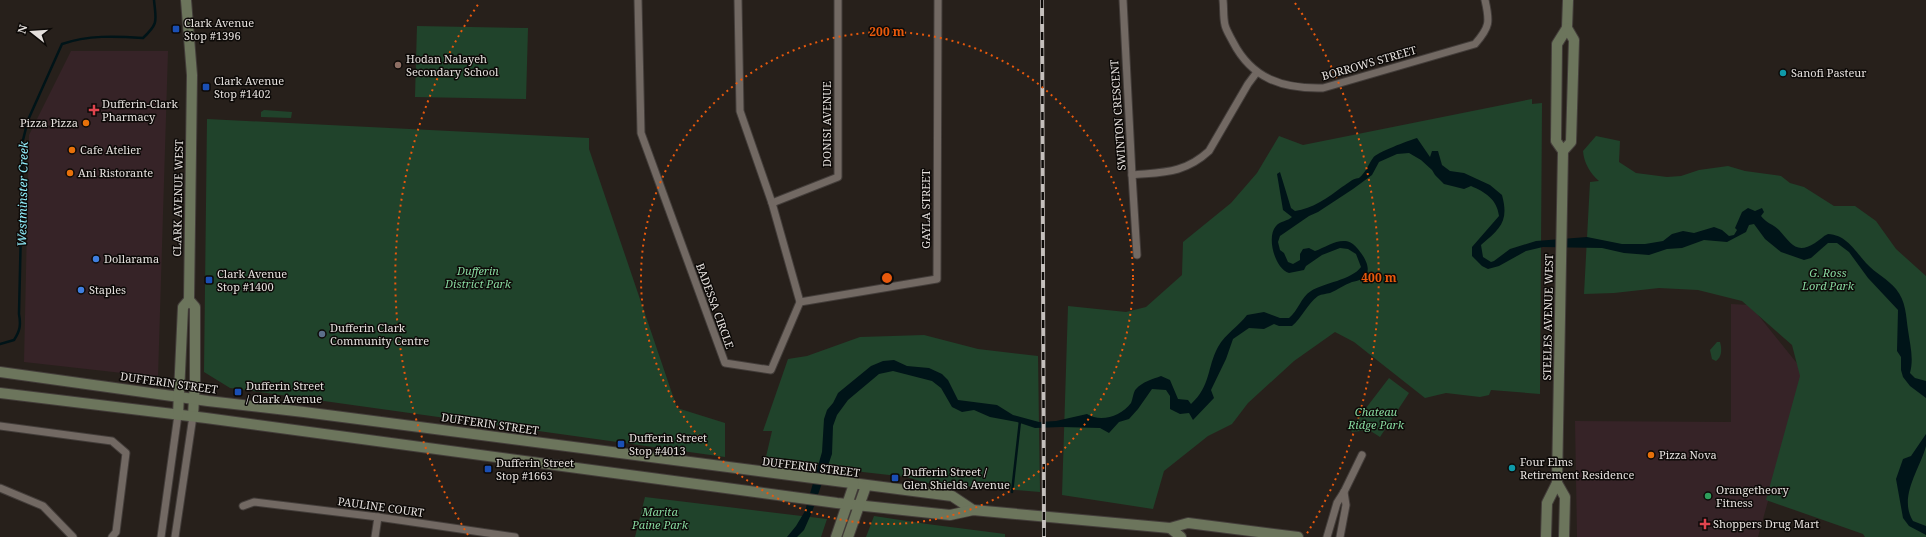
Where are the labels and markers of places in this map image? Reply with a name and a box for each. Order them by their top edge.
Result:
place label: Clark Avenue Stop #1396 [184,15,254,43]
marker: Clark Avenue Stop #1396 [171,24,181,34]
place label: Hodan Nalayeh Secondary School [406,51,499,79]
marker: Hodan Nalayeh Secondary School [393,60,403,70]
place label: Sanofi Pasteur [1791,65,1867,80]
marker: Sanofi Pasteur [1778,68,1788,78]
place label: Clark Avenue Stop #1402 [214,73,284,101]
marker: Clark Avenue Stop #1402 [201,82,211,92]
place label: Dufferin-Clark Pharmacy [102,96,178,124]
marker: Dufferin-Clark Pharmacy [89,105,99,115]
place label: Pizza Pizza [20,115,78,130]
marker: Pizza Pizza [81,118,91,128]
place label: Cafe Atelier [80,142,142,157]
marker: Cafe Atelier [67,145,77,155]
place label: Ani Ristorante [78,165,153,180]
marker: Ani Ristorante [65,168,75,178]
place label: Dollarama [104,251,159,266]
marker: Dollarama [91,254,101,264]
place label: Clark Avenue Stop #1400 [217,266,287,294]
centre of rings [880,271,894,285]
marker: Clark Avenue Stop #1400 [204,275,214,285]
place label: Staples [89,282,126,297]
marker: Staples [76,285,86,295]
place label: Dufferin Clark Community Centre [330,320,429,348]
marker: Dufferin Clark Community Centre [317,329,327,339]
place label: Dufferin Street / Clark Avenue [246,378,324,406]
marker: Dufferin Street / Clark Avenue [233,387,243,397]
place label: Dufferin Street Stop #4013 [629,430,707,458]
marker: Dufferin Street Stop #4013 [616,439,626,449]
place label: Pizza Nova [1659,447,1717,462]
marker: Pizza Nova [1646,450,1656,460]
place label: Four Elms Retirement Residence [1520,454,1634,482]
place label: Dufferin Street Stop #1663 [496,455,574,483]
marker: Four Elms Retirement Residence [1507,463,1517,473]
marker: Dufferin Street Stop #1663 [483,464,493,474]
place label: Dufferin Street / Glen Shields Avenue [903,464,1010,492]
marker: Dufferin Street / Glen Shields Avenue [890,473,900,483]
place label: Orangetheory Fitness [1716,482,1789,510]
marker: Orangetheory Fitness [1703,491,1713,501]
place label: Shoppers Drug Mart [1713,516,1819,531]
marker: Shoppers Drug Mart [1700,519,1710,529]

